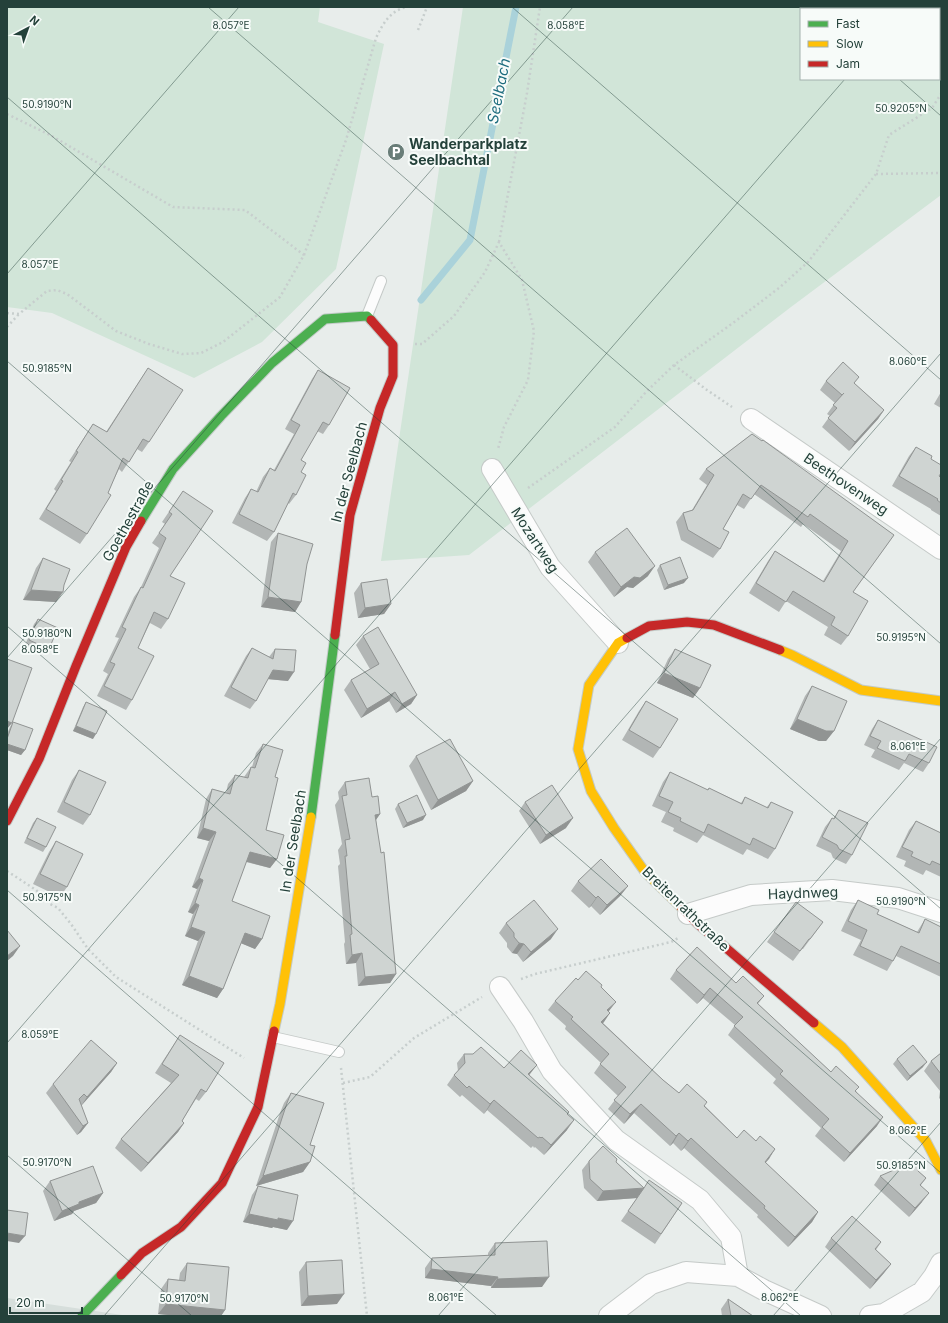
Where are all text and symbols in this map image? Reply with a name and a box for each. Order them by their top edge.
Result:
north arrow [8,8,48,48]
legend [800,8,940,80]
text: N [27,12,42,28]
text: Fast [836,16,860,31]
text: 8.057°E [212,19,250,31]
text: 8.058°E [547,19,585,31]
text: Slow [836,36,864,51]
water label: Seelbach [483,56,514,125]
text: Jam [836,56,860,71]
text: 50.9190°N [22,98,72,110]
text: 50.9205°N [875,102,927,114]
place label: Wanderparkplatz Seelbachtal [409,135,528,168]
parking icon: Wanderparkplatz Seelbachtal [386,142,406,162]
text: 8.057°E [21,258,59,270]
text: 8.060°E [889,355,927,367]
text: 50.9185°N [22,362,72,374]
street label: In der Seelbach [327,420,370,524]
street label: Beethovenweg [801,449,892,518]
street label: Goethestraße [98,477,157,564]
street label: Mozartweg [508,504,563,576]
text: 50.9180°N [22,627,72,639]
text: 50.9195°N [876,631,926,643]
text: 8.058°E [21,643,59,655]
text: 8.061°E [890,740,926,752]
street label: In der Seelbach [276,788,309,893]
street label: Breitenrathstraße [639,863,733,955]
street label: Haydnweg [767,883,838,902]
text: 50.9175°N [23,891,71,903]
text: 50.9190°N [876,895,926,907]
text: 8.059°E [21,1028,59,1040]
text: 8.062°E [889,1124,927,1136]
text: 50.9170°N [22,1156,72,1168]
text: 50.9185°N [876,1159,926,1171]
scale bar [10,1289,82,1315]
text: 8.061°E [428,1291,464,1303]
text: 8.062°E [761,1291,799,1303]
text: 50.9170°N [159,1292,209,1304]
text: 20 m [16,1295,45,1310]

